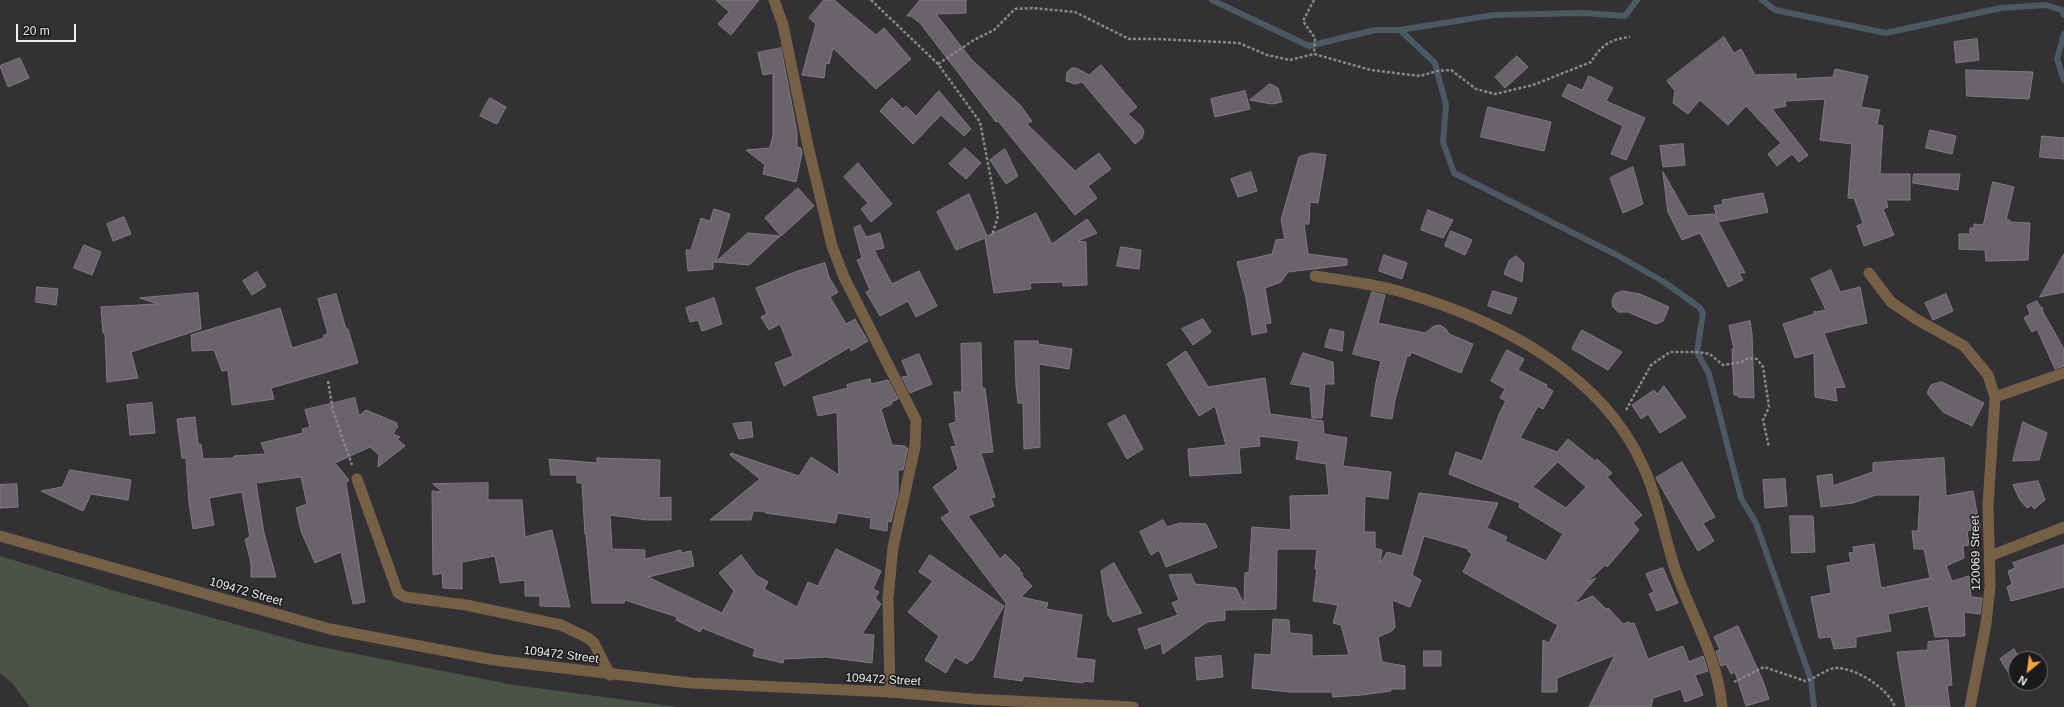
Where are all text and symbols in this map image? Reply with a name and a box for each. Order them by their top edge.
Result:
scale bar [18,16,78,42]
text: 20 m [23,24,50,38]
street label: 120069 Street [1968,515,1984,591]
street label: 109472 Street [208,575,284,609]
street label: 109472 Street [523,643,599,667]
north arrow [2008,651,2048,691]
street label: 109472 Street [845,671,921,689]
text: N [2016,673,2029,688]

